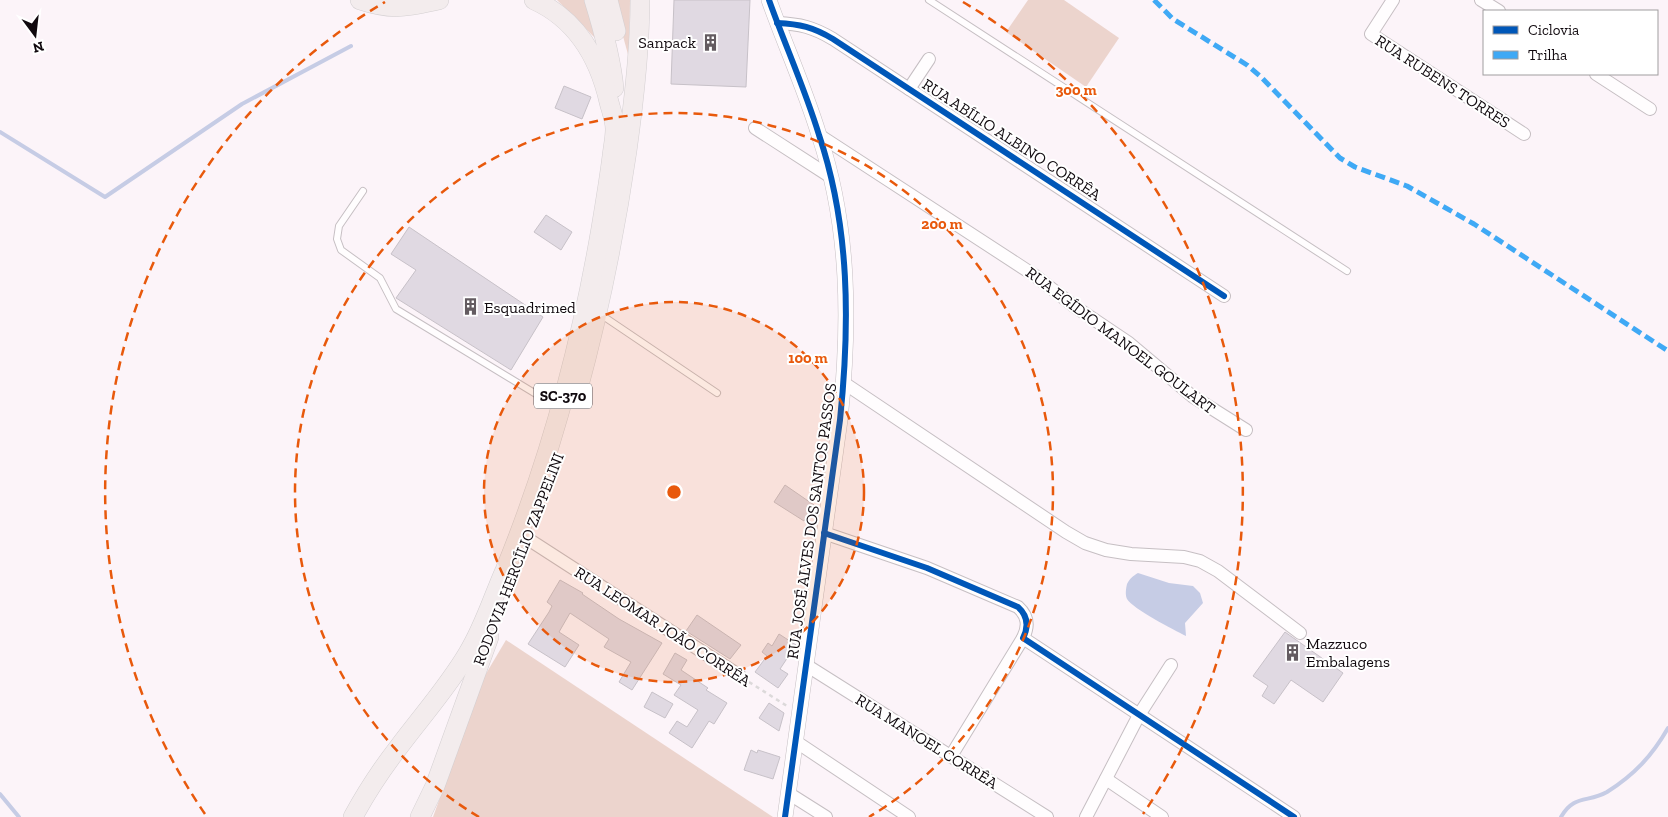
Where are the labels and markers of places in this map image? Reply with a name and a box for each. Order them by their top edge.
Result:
building icon: Sanpack [700,32,720,52]
place label: Sanpack [638,33,697,52]
building icon: Esquadrimed [460,297,480,317]
place label: Esquadrimed [484,298,576,317]
centre of rings [665,483,683,501]
place label: Mazzuco Embalagens [1306,634,1390,671]
building icon: Mazzuco Embalagens [1282,642,1302,662]

